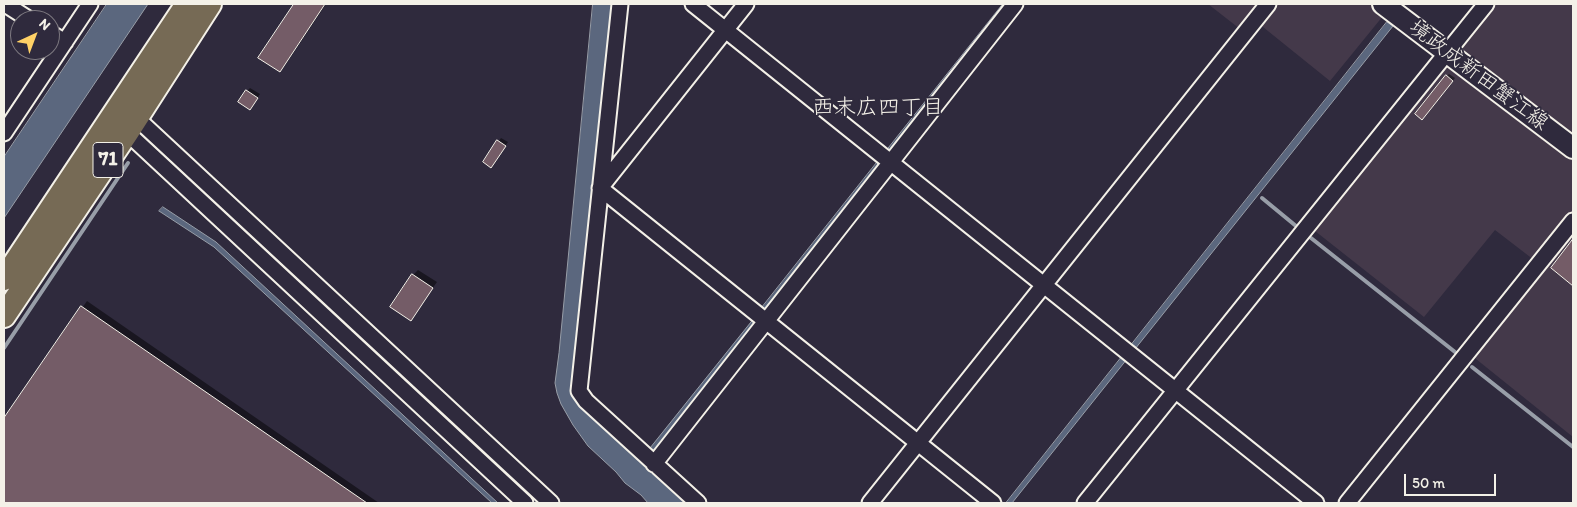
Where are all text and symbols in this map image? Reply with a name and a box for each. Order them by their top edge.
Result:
north arrow [10,10,60,60]
text: N [36,15,54,34]
street label: 境政成新田蟹江線 [1403,15,1553,137]
district label: 西末広四丁目 [812,95,944,121]
road number: 71 [93,142,123,178]
scale bar [1407,464,1500,496]
text: 50 m [1412,474,1445,492]

